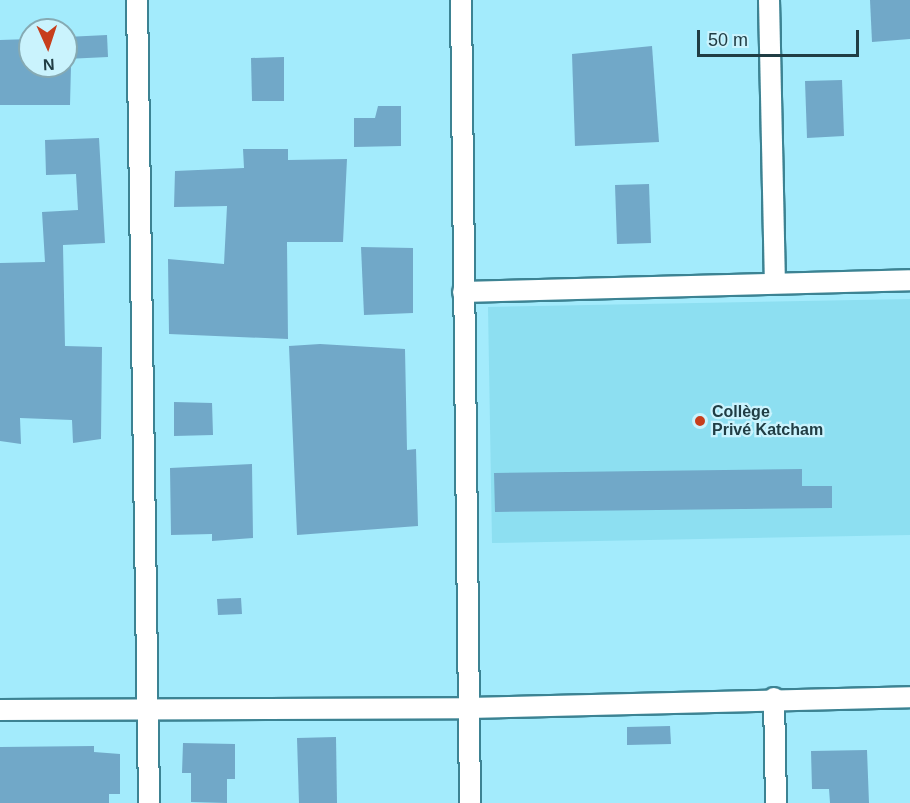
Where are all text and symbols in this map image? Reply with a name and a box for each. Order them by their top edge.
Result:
north arrow [18,18,78,78]
scale bar [700,18,862,56]
text: 50 m [708,30,748,50]
text: N [43,56,55,73]
place label: Collège Privé Katcham [712,402,823,440]
marker: Collège Privé Katcham [693,414,707,428]

